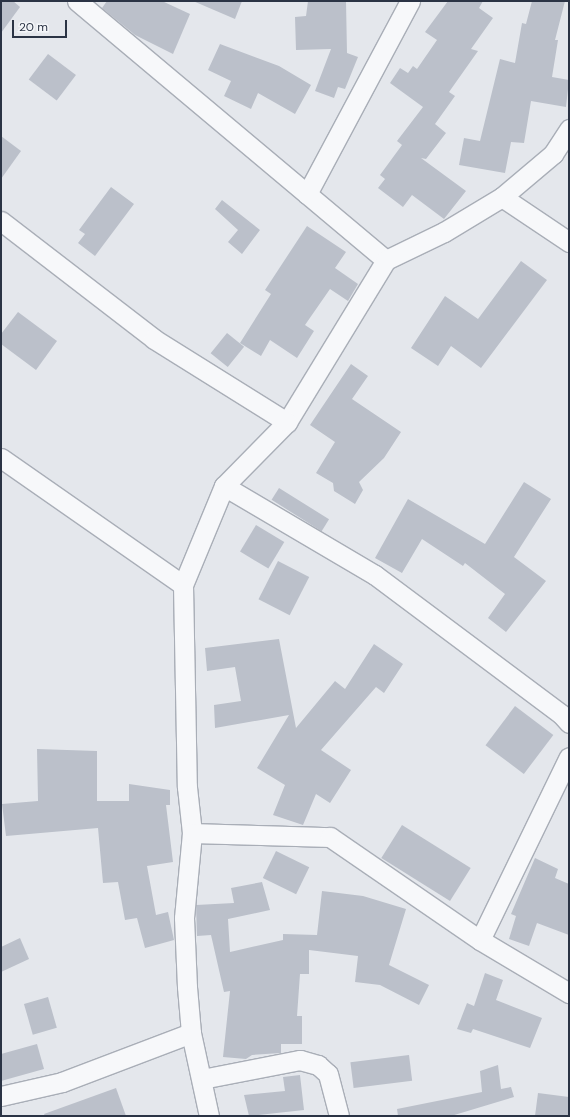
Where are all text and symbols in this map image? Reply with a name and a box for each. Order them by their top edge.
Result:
scale bar [14,12,69,38]
text: 20 m [19,19,48,35]

